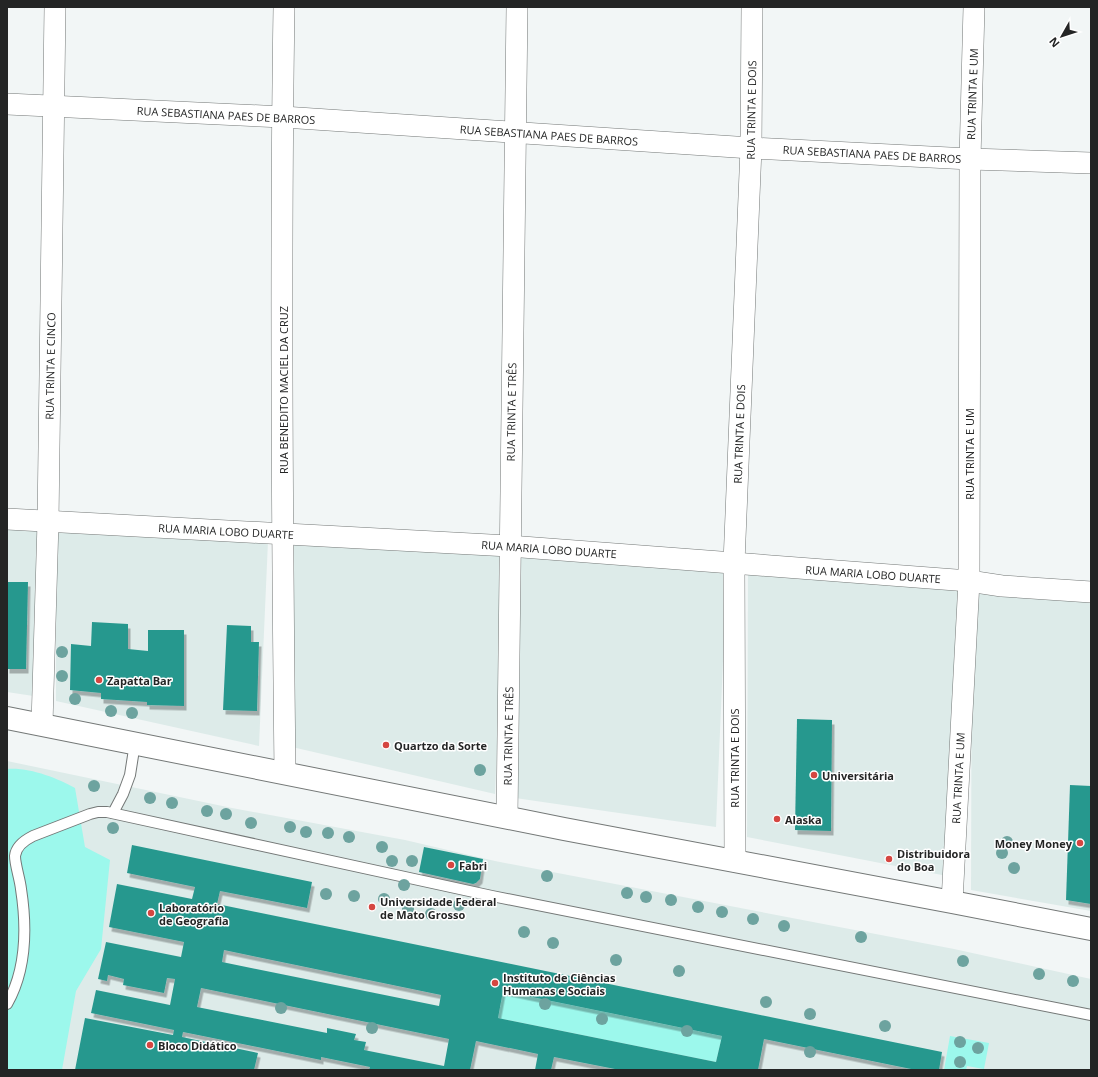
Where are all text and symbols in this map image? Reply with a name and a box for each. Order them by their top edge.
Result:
north arrow [1042,16,1082,56]
text: N [1045,34,1062,51]
street label: RUA TRINTA E UM [963,48,981,140]
street label: RUA TRINTA E DOIS [743,60,759,160]
street label: RUA SEBASTIANA PAES DE BARROS [136,103,316,127]
street label: RUA SEBASTIANA PAES DE BARROS [459,121,639,149]
street label: RUA SEBASTIANA PAES DE BARROS [782,142,962,166]
street label: RUA BENEDITO MACIEL DA CRUZ [276,306,291,474]
street label: RUA TRINTA E CINCO [42,312,58,420]
street label: RUA TRINTA E TRÊS [503,363,519,461]
street label: RUA TRINTA E DOIS [730,384,748,484]
street label: RUA TRINTA E UM [962,408,977,500]
street label: RUA MARIA LOBO DUARTE [158,520,294,542]
street label: RUA MARIA LOBO DUARTE [481,537,617,561]
street label: RUA MARIA LOBO DUARTE [805,562,941,586]
place label: Zapatta Bar [107,673,172,688]
marker: Zapatta Bar [94,675,104,685]
street label: RUA TRINTA E TRÊS [500,687,516,785]
street label: RUA TRINTA E DOIS [727,708,742,808]
street label: RUA TRINTA E UM [948,732,968,824]
place label: Quartzo da Sorte [394,738,488,753]
marker: Quartzo da Sorte [381,740,391,750]
place label: Universitária [822,768,894,783]
marker: Universitária [809,770,819,780]
place label: Alaska [785,812,822,827]
marker: Alaska [772,814,782,824]
place label: Money Money [995,836,1073,851]
marker: Money Money [1075,838,1085,848]
place label: Distribuidora do Boa [897,846,970,874]
marker: Distribuidora do Boa [884,854,894,864]
place label: Fabri [459,858,487,873]
marker: Fabri [446,860,456,870]
place label: Universidade Federal de Mato Grosso [380,894,496,922]
place label: Laboratório de Geografia [159,900,229,928]
marker: Universidade Federal de Mato Grosso [367,902,377,912]
marker: Laboratório de Geografia [146,908,156,918]
place label: Instituto de Ciências Humanas e Sociais [503,970,616,998]
marker: Instituto de Ciências Humanas e Sociais [490,978,500,988]
place label: Bloco Didático [158,1038,237,1053]
marker: Bloco Didático [145,1040,155,1050]

